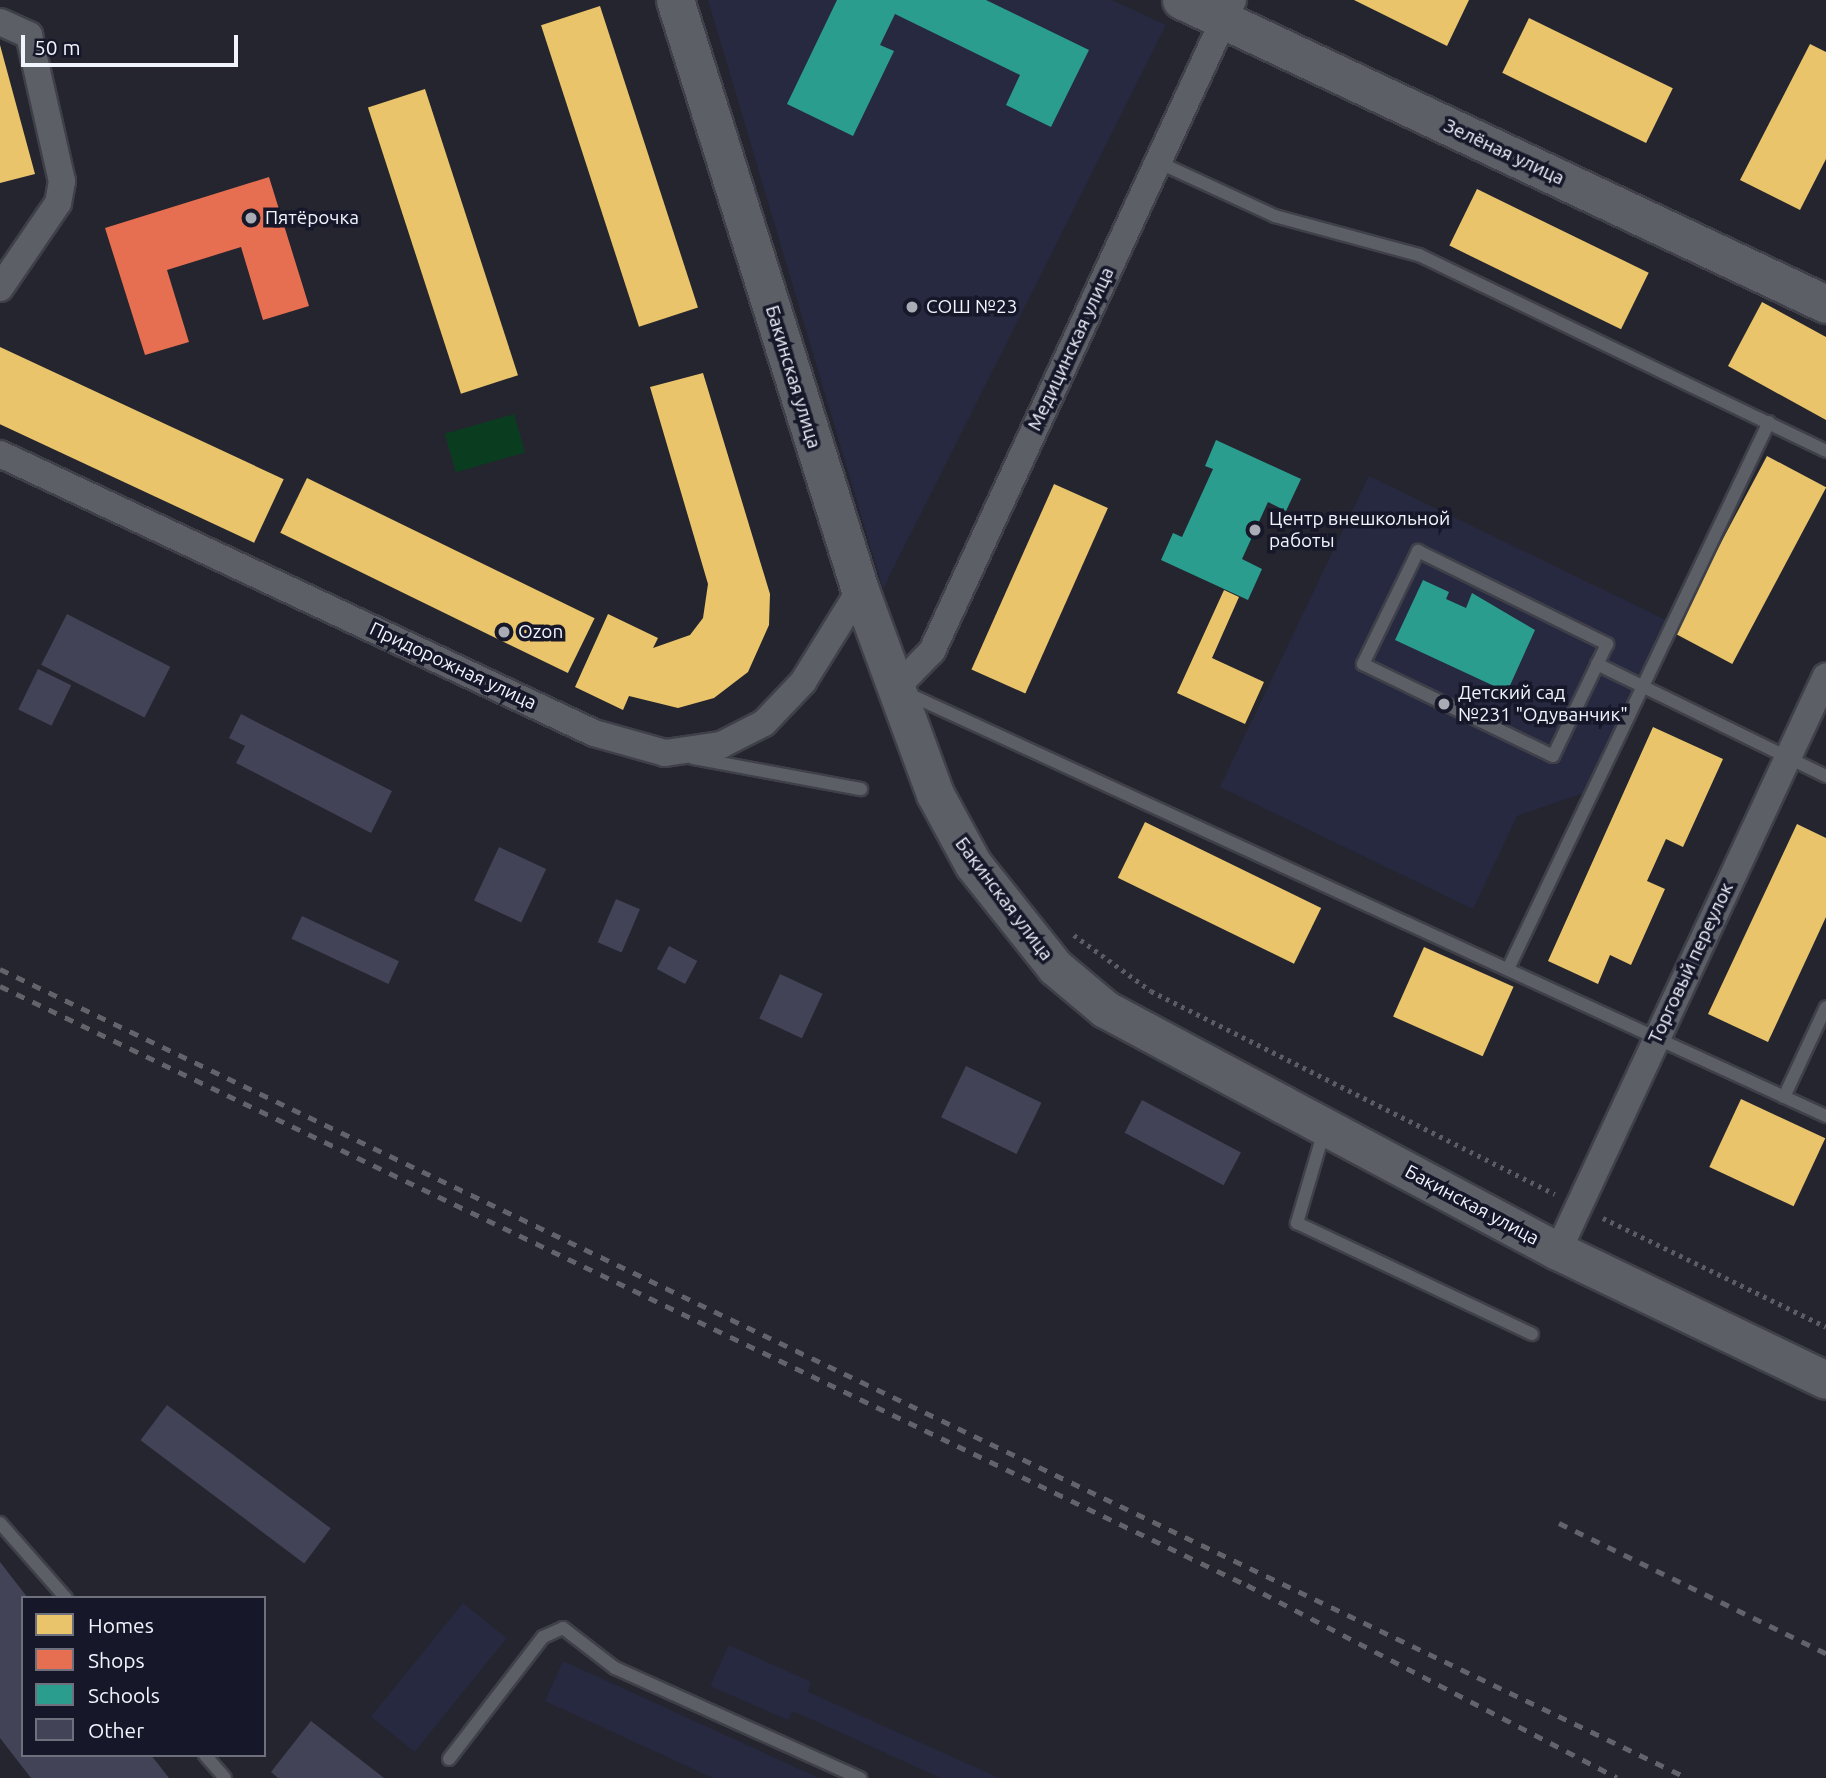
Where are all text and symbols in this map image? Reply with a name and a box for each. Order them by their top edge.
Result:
scale bar [24,21,242,65]
text: 50 m [34,35,81,59]
street label: Зелёная улица [1440,114,1568,190]
place label: Пятёрочка [265,207,359,229]
marker: Пятёрочка [243,210,259,226]
street label: Медицинская улица [1023,264,1119,434]
place label: СОШ №23 [926,296,1017,318]
marker: СОШ №23 [904,299,920,315]
street label: Бакинская улица [760,303,826,451]
place label: Центр внешкольной работы [1269,508,1450,552]
marker: Центр внешкольной работы [1247,522,1263,538]
street label: Придорожная улица [366,617,540,715]
place label: Ozon [518,621,563,643]
marker: Ozon [496,624,512,640]
place label: Детский сад №231 "Одуванчик" [1458,682,1628,726]
marker: Детский сад №231 "Одуванчик" [1436,696,1452,712]
street label: Бакинская улица [950,833,1058,965]
street label: Торговый переулок [1644,879,1738,1047]
street label: Бакинская улица [1401,1160,1543,1250]
legend [21,1596,266,1757]
text: Homes [88,1613,154,1637]
text: Shops [88,1648,145,1672]
text: Schools [88,1683,160,1707]
text: Other [88,1718,144,1742]

